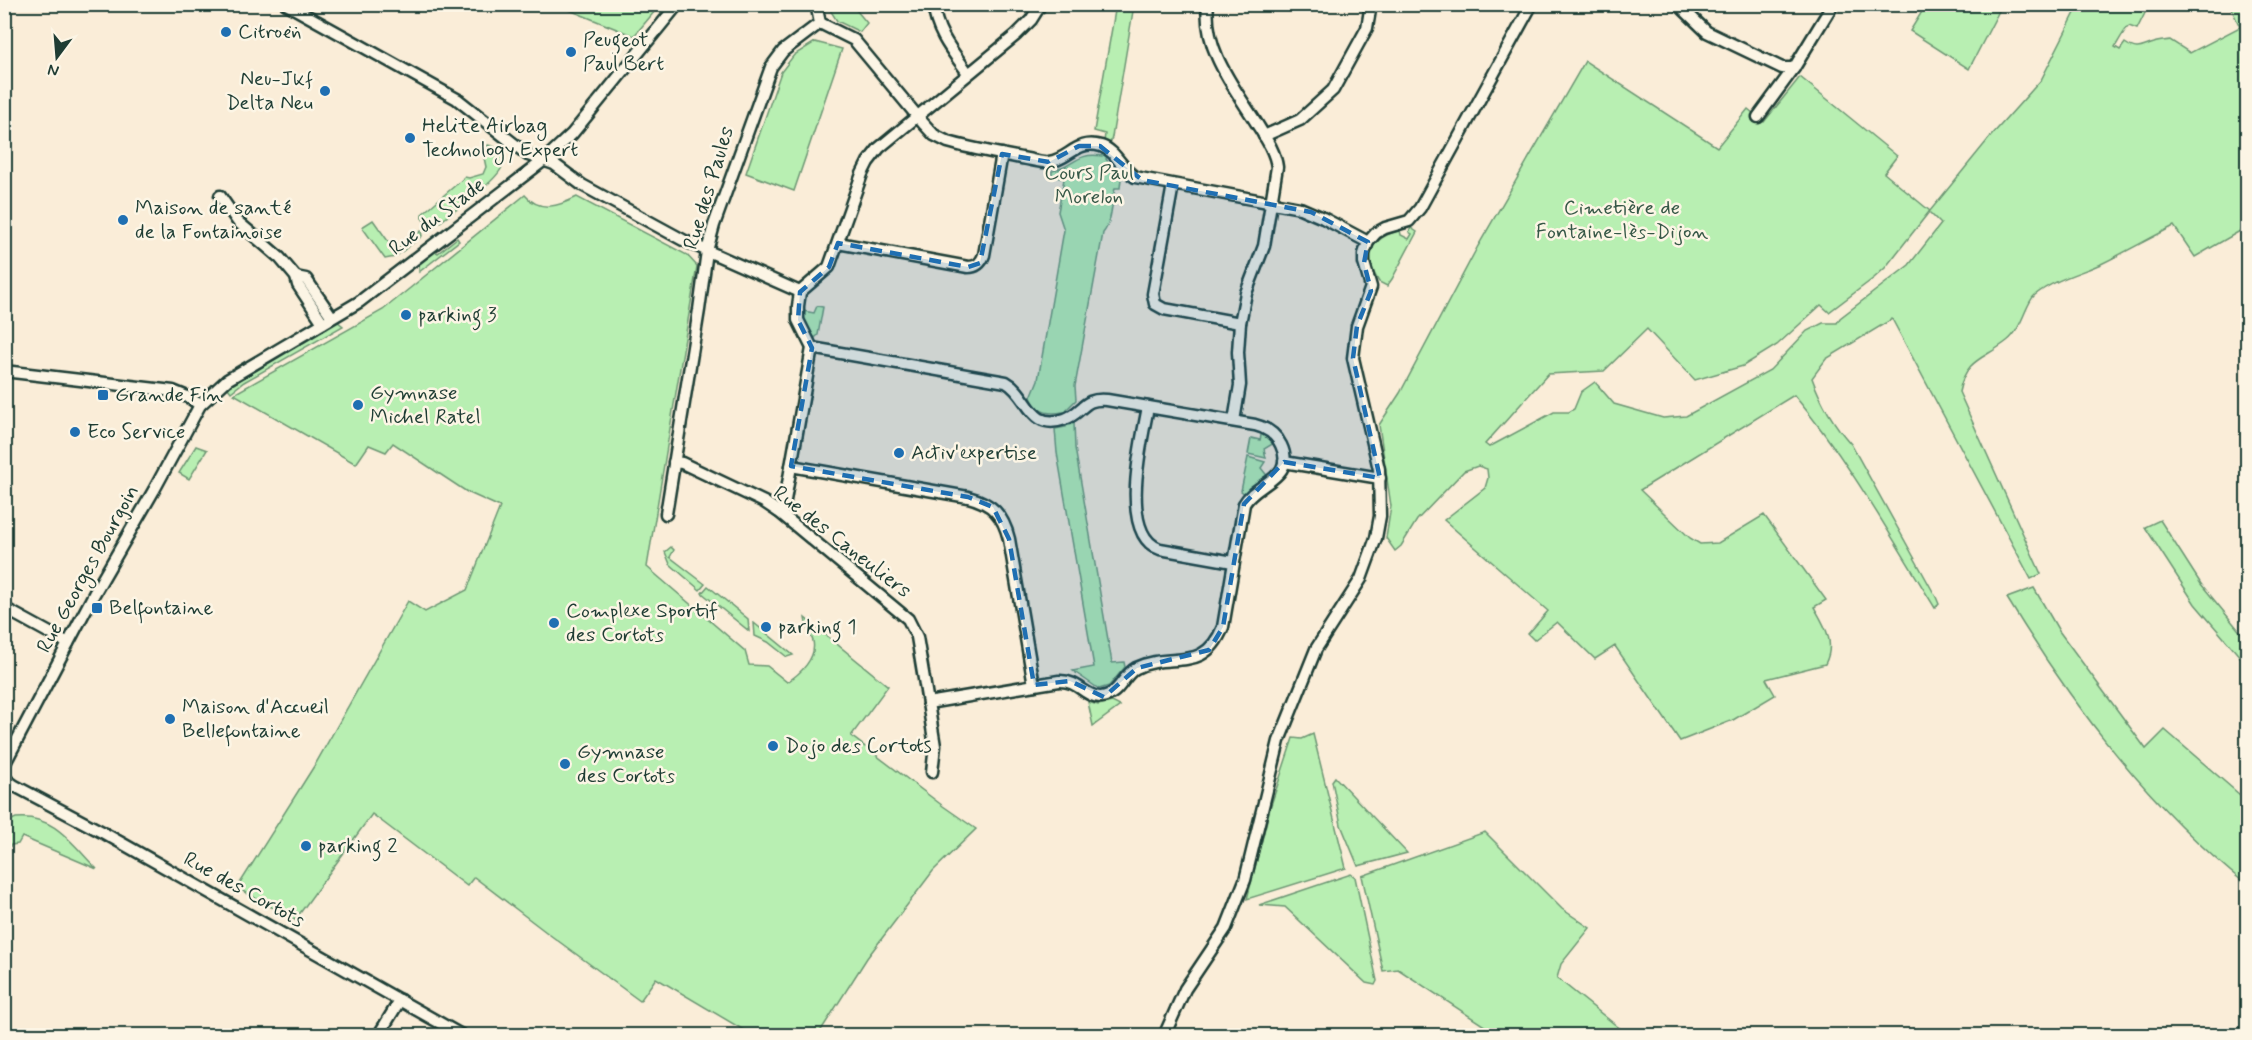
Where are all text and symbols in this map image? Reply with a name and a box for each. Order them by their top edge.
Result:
place label: Citroën [238,18,302,46]
marker: Citroën [219,25,233,39]
place label: Peugeot Paul Bert [583,26,664,78]
north arrow [27,27,87,87]
marker: Peugeot Paul Bert [564,45,578,59]
text: N [45,58,61,82]
place label: Neu-Jkf Delta Neu [226,65,313,117]
marker: Neu-Jkf Delta Neu [318,84,332,98]
place label: Helite Airbag Technology Expert [422,112,579,165]
street label: Rue des Paules [677,123,741,253]
marker: Helite Airbag Technology Expert [403,131,417,145]
park label: Cours Paul Morelon [1044,159,1134,211]
street label: Rue du Stade [383,172,491,262]
place label: Maison de santé de la Fontainoise [135,194,291,246]
park label: Cimetière de Fontaine-lès-Dijon [1536,194,1709,246]
marker: Maison de santé de la Fontainoise [116,213,130,227]
place label: parking 3 [418,301,497,331]
marker: parking 3 [399,308,413,322]
place label: Gymnase Michel Ratel [370,379,481,431]
place label: Grande Fin [115,381,223,409]
marker: Grande Fin [96,388,110,402]
marker: Gymnase Michel Ratel [351,398,365,412]
place label: Eco Service [87,418,186,446]
marker: Eco Service [68,425,82,439]
place label: Activ'expertise [911,439,1037,467]
marker: Activ'expertise [892,446,906,460]
street label: Rue des Caneuliers [767,479,917,605]
street label: Rue Georges Bourgoin [30,480,147,659]
place label: Belfontaine [109,594,213,624]
place label: Complexe Sportif des Cortots [566,597,718,649]
marker: Belfontaine [90,601,104,615]
place label: parking 1 [778,613,857,643]
marker: Complexe Sportif des Cortots [547,616,561,630]
marker: parking 1 [759,620,773,634]
place label: Maison d'Accueil Bellefontaine [182,693,329,747]
marker: Maison d'Accueil Bellefontaine [163,712,177,726]
place label: Dojo des Cortots [785,732,932,760]
place label: Gymnase des Cortots [577,738,675,790]
marker: Dojo des Cortots [766,739,780,753]
marker: Gymnase des Cortots [558,757,572,771]
place label: parking 2 [318,832,398,862]
marker: parking 2 [299,839,313,853]
street label: Rue des Cortots [178,845,310,935]

